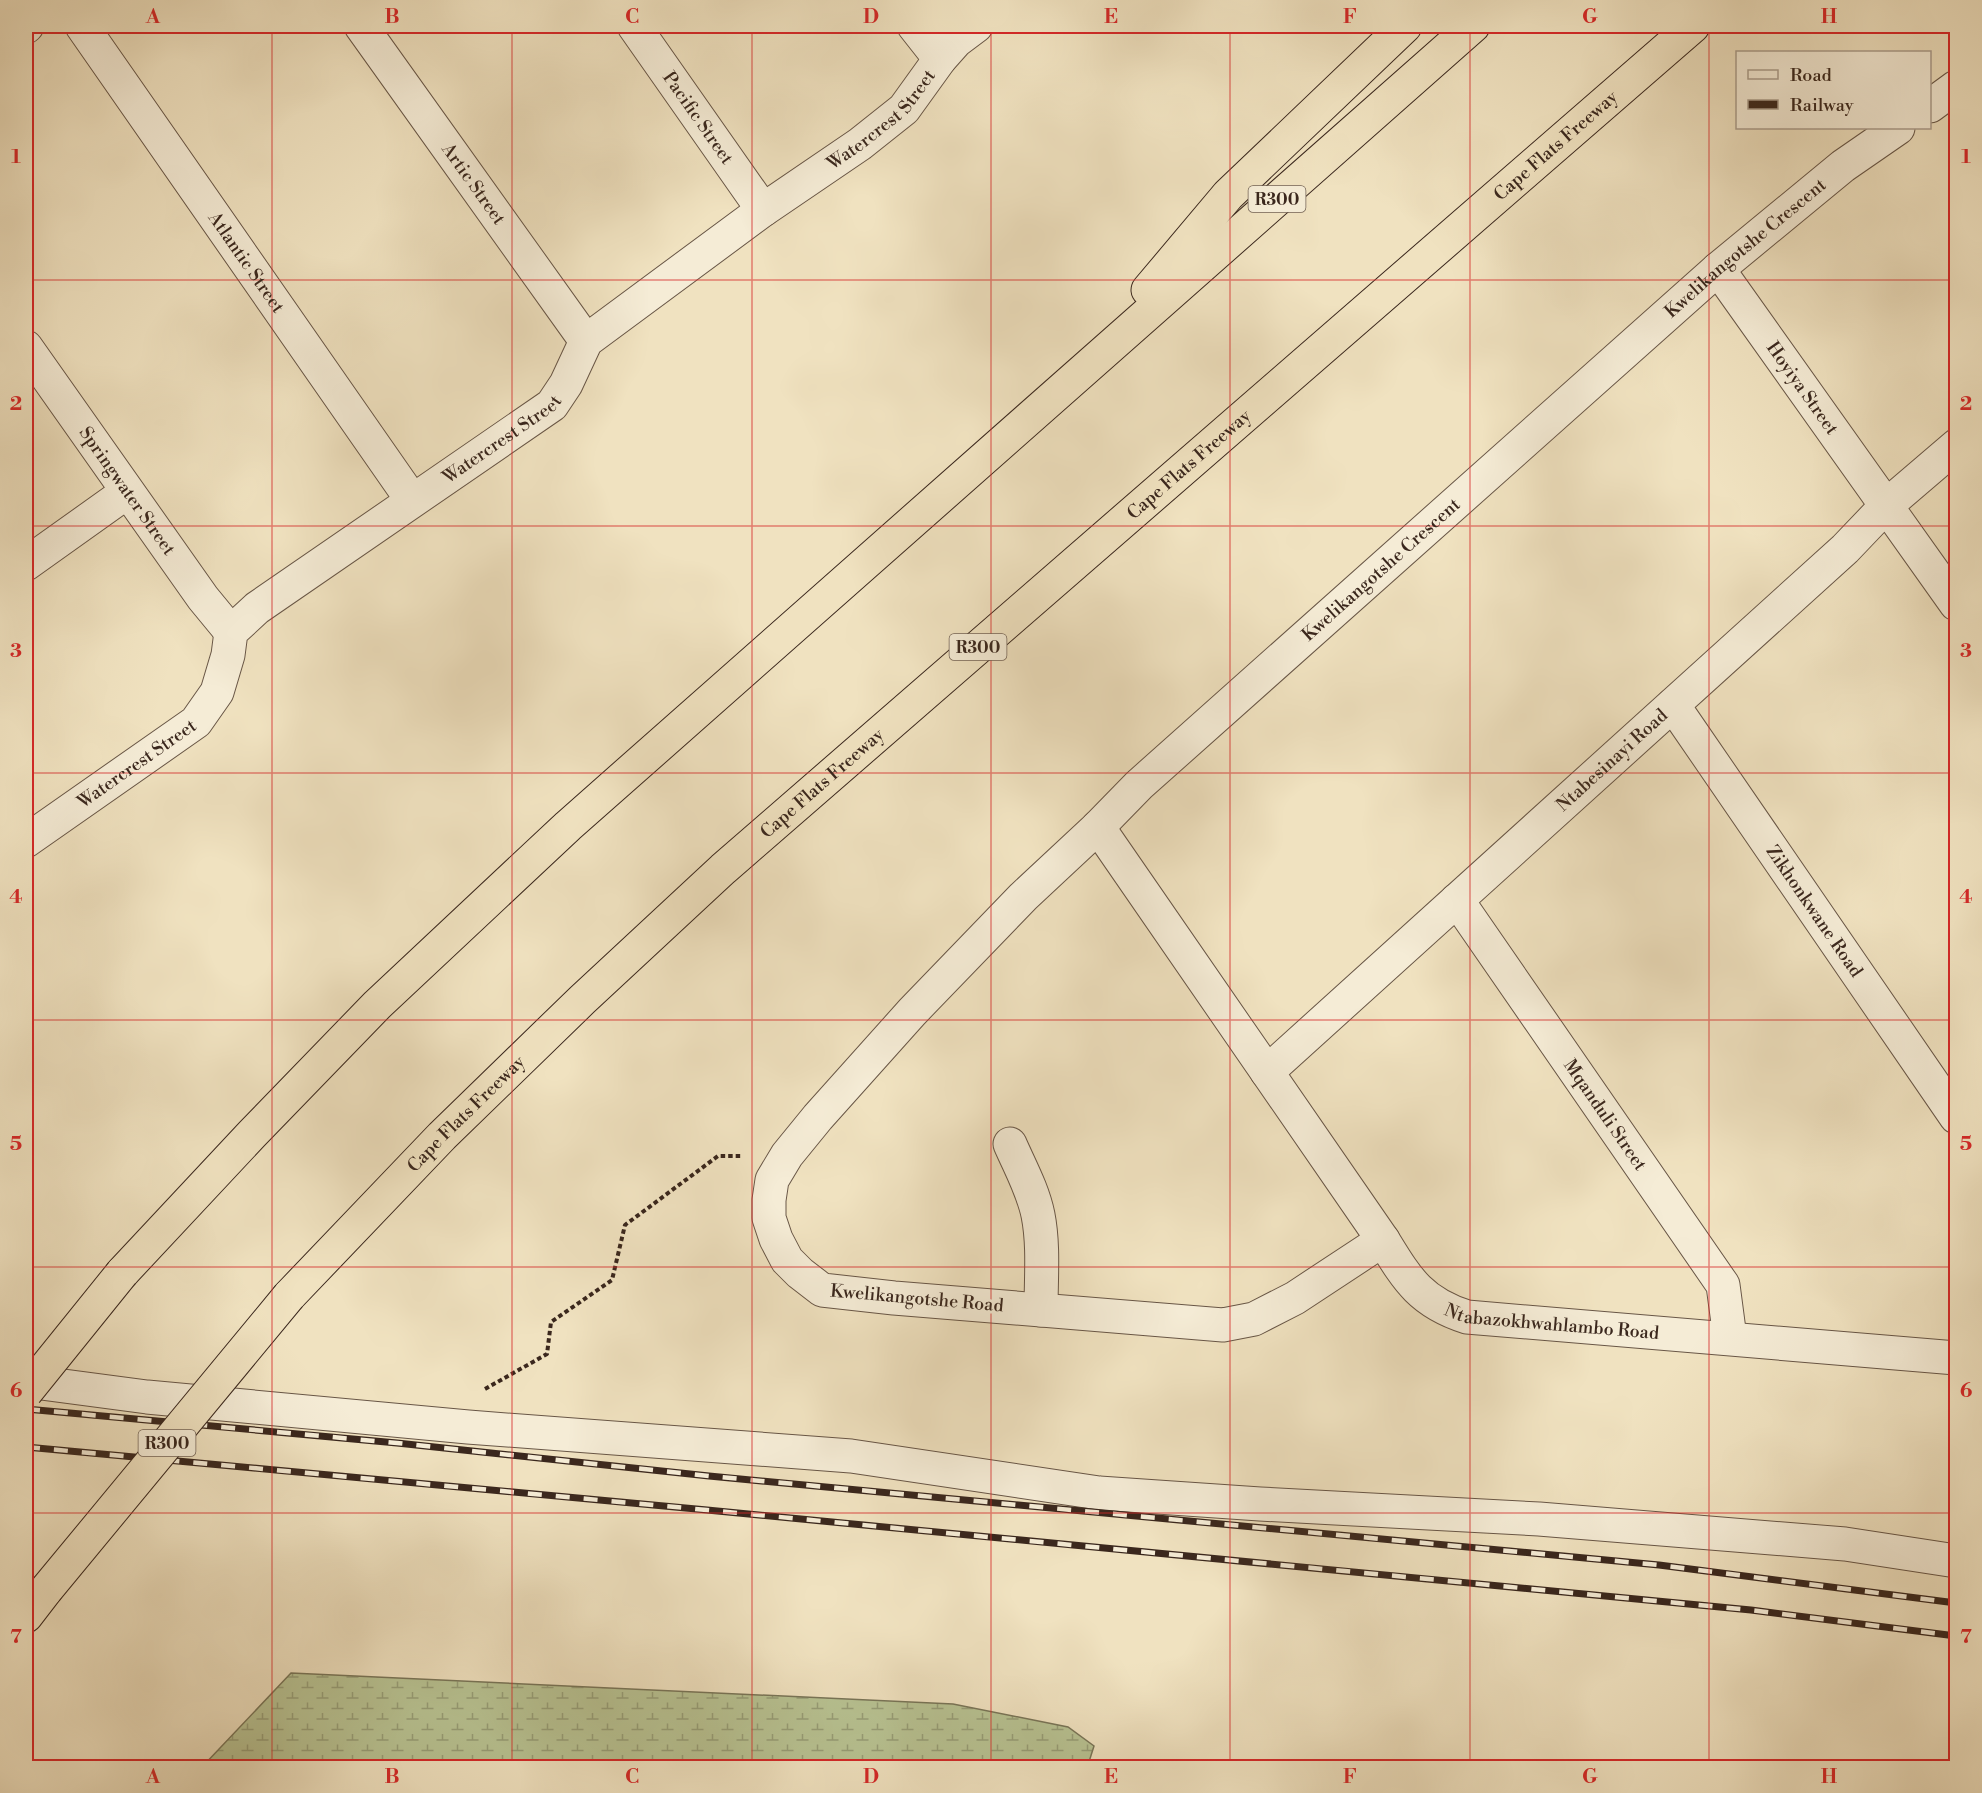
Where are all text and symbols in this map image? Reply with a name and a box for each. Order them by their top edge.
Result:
text: A [145,5,161,30]
text: B [384,5,400,30]
text: C [625,5,639,30]
text: D [863,5,879,30]
text: E [1104,5,1118,30]
text: F [1343,5,1357,30]
text: G [1582,5,1598,30]
text: H [1821,5,1838,30]
legend [1736,51,1931,129]
text: Road [1790,64,1833,87]
street label: Watercrest Street [822,65,941,176]
street label: Pacific Street [657,67,739,169]
street label: Cape Flats Freeway [1489,86,1623,206]
text: Railway [1790,94,1854,117]
street label: Artic Street [436,138,511,230]
text: 1 [11,145,21,170]
text: 1 [1961,145,1971,170]
street label: Kwelikangotshe Crescent [1660,173,1832,323]
road number: R300 [1248,186,1306,212]
street label: Atlantic Street [202,207,290,318]
street label: Hoyiya Street [1761,337,1844,440]
street label: Watercrest Street [437,390,568,489]
text: 2 [10,392,22,417]
text: 2 [1960,392,1972,417]
street label: Cape Flats Freeway [1122,404,1256,525]
street label: Springwater Street [74,422,181,560]
street label: Kwelikangotshe Crescent [1297,493,1466,647]
road number: R300 [950,634,1006,660]
text: 3 [10,639,22,664]
text: 3 [1960,639,1972,664]
street label: Ntabesinayi Road [1552,704,1673,817]
street label: Watercrest Street [72,714,201,814]
street label: Cape Flats Freeway [756,723,889,844]
street label: Zikhonkwane Road [1761,841,1868,982]
text: 4 [9,885,23,910]
text: 4 [1959,885,1973,910]
street label: Cape Flats Freeway [402,1051,530,1177]
street label: Mqanduli Street [1558,1055,1652,1176]
text: 5 [10,1132,22,1157]
text: 5 [1960,1132,1972,1157]
street label: Kwelikangotshe Road [829,1279,1005,1318]
street label: Ntabazokhwahlambo Road [1441,1299,1661,1345]
text: 6 [10,1379,23,1404]
text: 6 [1960,1379,1973,1404]
road number: R300 [138,1430,195,1456]
text: 7 [10,1625,22,1650]
text: 7 [1960,1625,1972,1650]
text: A [145,1765,161,1790]
text: B [384,1765,400,1790]
text: C [625,1765,639,1790]
text: D [863,1765,879,1790]
text: E [1104,1765,1118,1790]
text: F [1343,1765,1357,1790]
text: G [1582,1765,1598,1790]
text: H [1821,1765,1838,1790]

